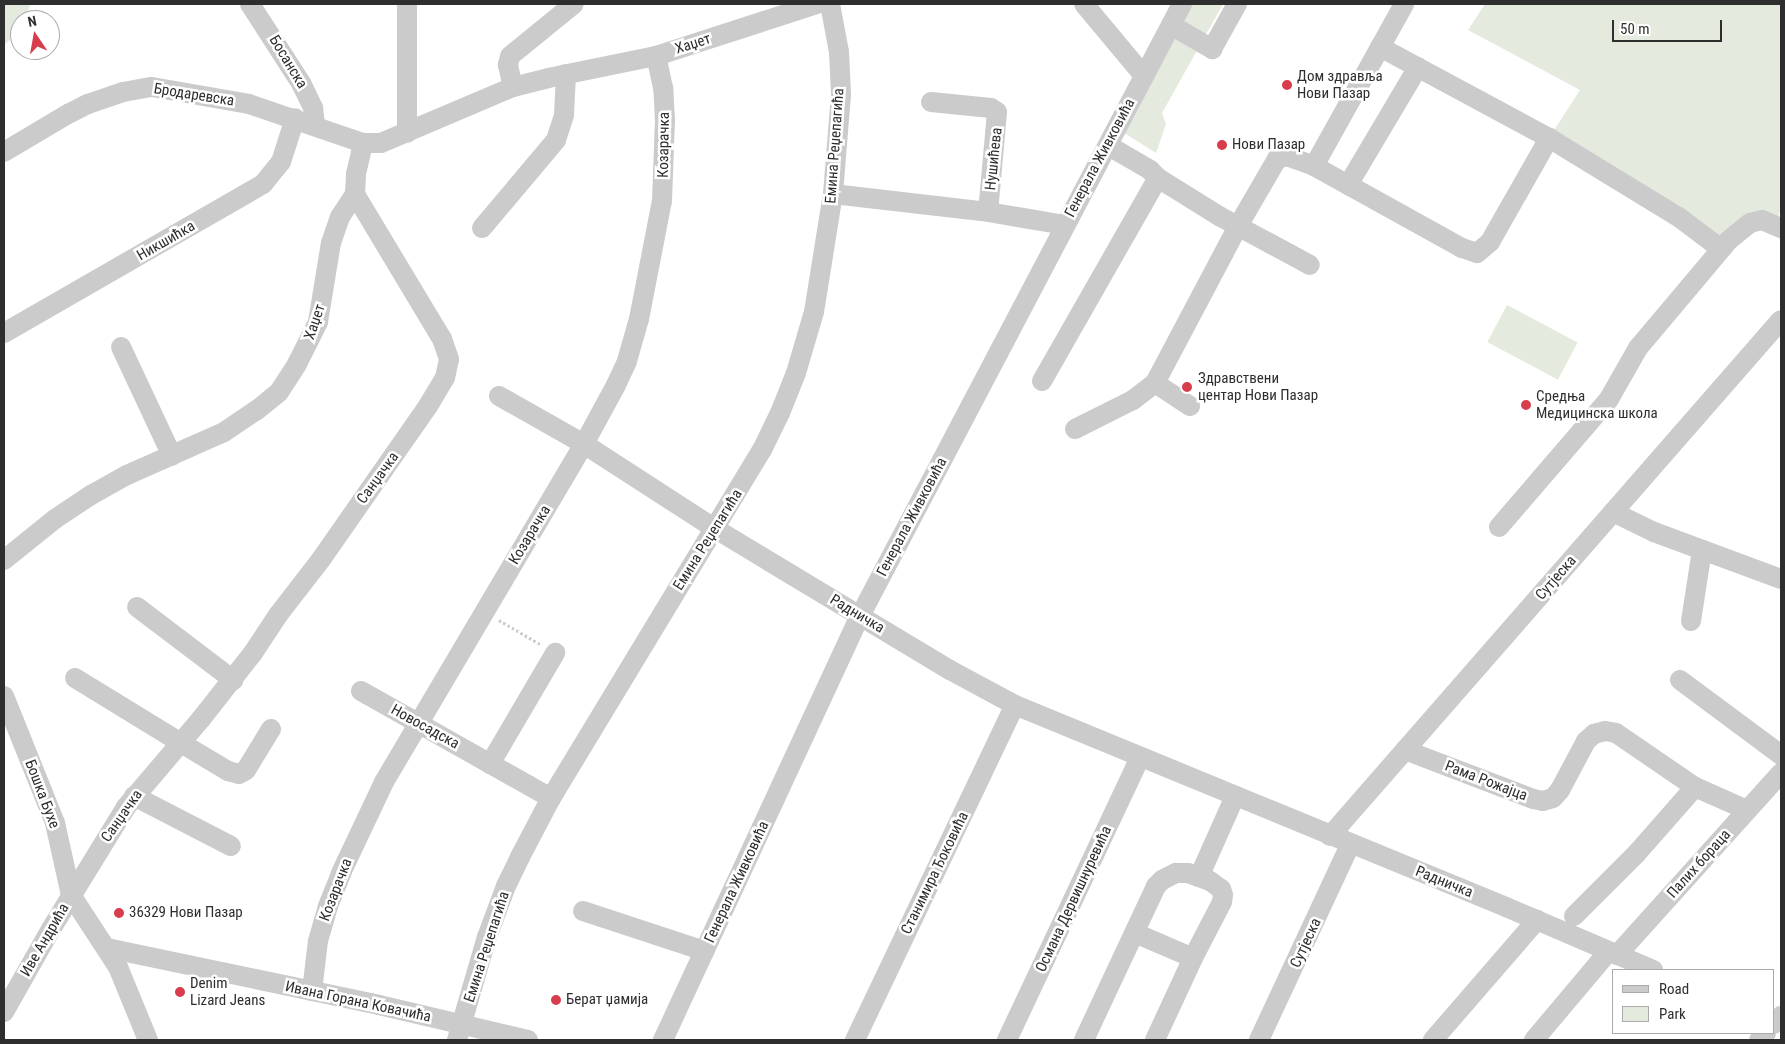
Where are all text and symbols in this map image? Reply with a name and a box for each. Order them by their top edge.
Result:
north arrow [10,10,60,60]
scale bar [1615,10,1725,42]
text: N [26,13,38,30]
text: 50 m [1620,20,1650,38]
street label: Хаџет [673,30,713,58]
street label: Босанска [265,32,311,92]
place label: Дом здравља Нови Пазар [1297,67,1383,102]
marker: Дом здравља Нови Пазар [1281,79,1293,91]
street label: Бродаревска [153,80,235,110]
street label: Емина Реџепагића [822,88,848,204]
street label: Генерала Живковића [1061,96,1139,220]
street label: Козарачка [654,112,674,178]
street label: Нушићева [982,127,1006,191]
place label: Нови Пазар [1232,136,1305,154]
marker: Нови Пазар [1216,139,1228,151]
street label: Никшићка [134,217,198,265]
street label: Хаџет [301,302,329,342]
place label: Здравствени центар Нови Пазар [1198,369,1318,404]
marker: Здравствени центар Нови Пазар [1180,380,1194,394]
place label: Средња Медицинска школа [1536,387,1658,422]
marker: Средња Медицинска школа [1520,399,1532,411]
street label: Санџачка [353,449,403,507]
street label: Генерала Живковића [873,455,951,579]
street label: Емина Реџепагића [670,486,746,594]
street label: Козарачка [505,502,555,568]
street label: Сутјеска [1532,552,1580,604]
street label: Радничка [827,591,887,637]
street label: Новосадска [388,701,462,753]
street label: Бошка Бухе [21,757,63,831]
street label: Рама Рожајца [1442,757,1530,805]
street label: Санџачка [97,786,147,846]
street label: Станимира Ђоковића [897,809,973,937]
street label: Генерала Живковића [701,818,773,946]
street label: Османа Дервишнуревића [1032,823,1116,975]
street label: Палих бораца [1663,826,1735,902]
street label: Козарачка [316,856,356,924]
street label: Радничка [1413,862,1475,902]
street label: Емина Реџепагића [461,889,513,1005]
street label: Иве Андрића [17,900,73,980]
place label: 36329 Нови Пазар [129,904,243,922]
marker: 36329 Нови Пазар [113,907,125,919]
street label: Сутјеска [1287,915,1325,971]
legend [1612,969,1775,1034]
place label: Denim Lizard Jeans [190,974,265,1009]
street label: Ивана Горана Ковачића [283,978,433,1026]
text: Road [1659,980,1689,998]
marker: Denim Lizard Jeans [174,986,186,998]
place label: Берат џамија [566,991,648,1009]
marker: Берат џамија [550,994,562,1006]
text: Park [1659,1005,1686,1023]

